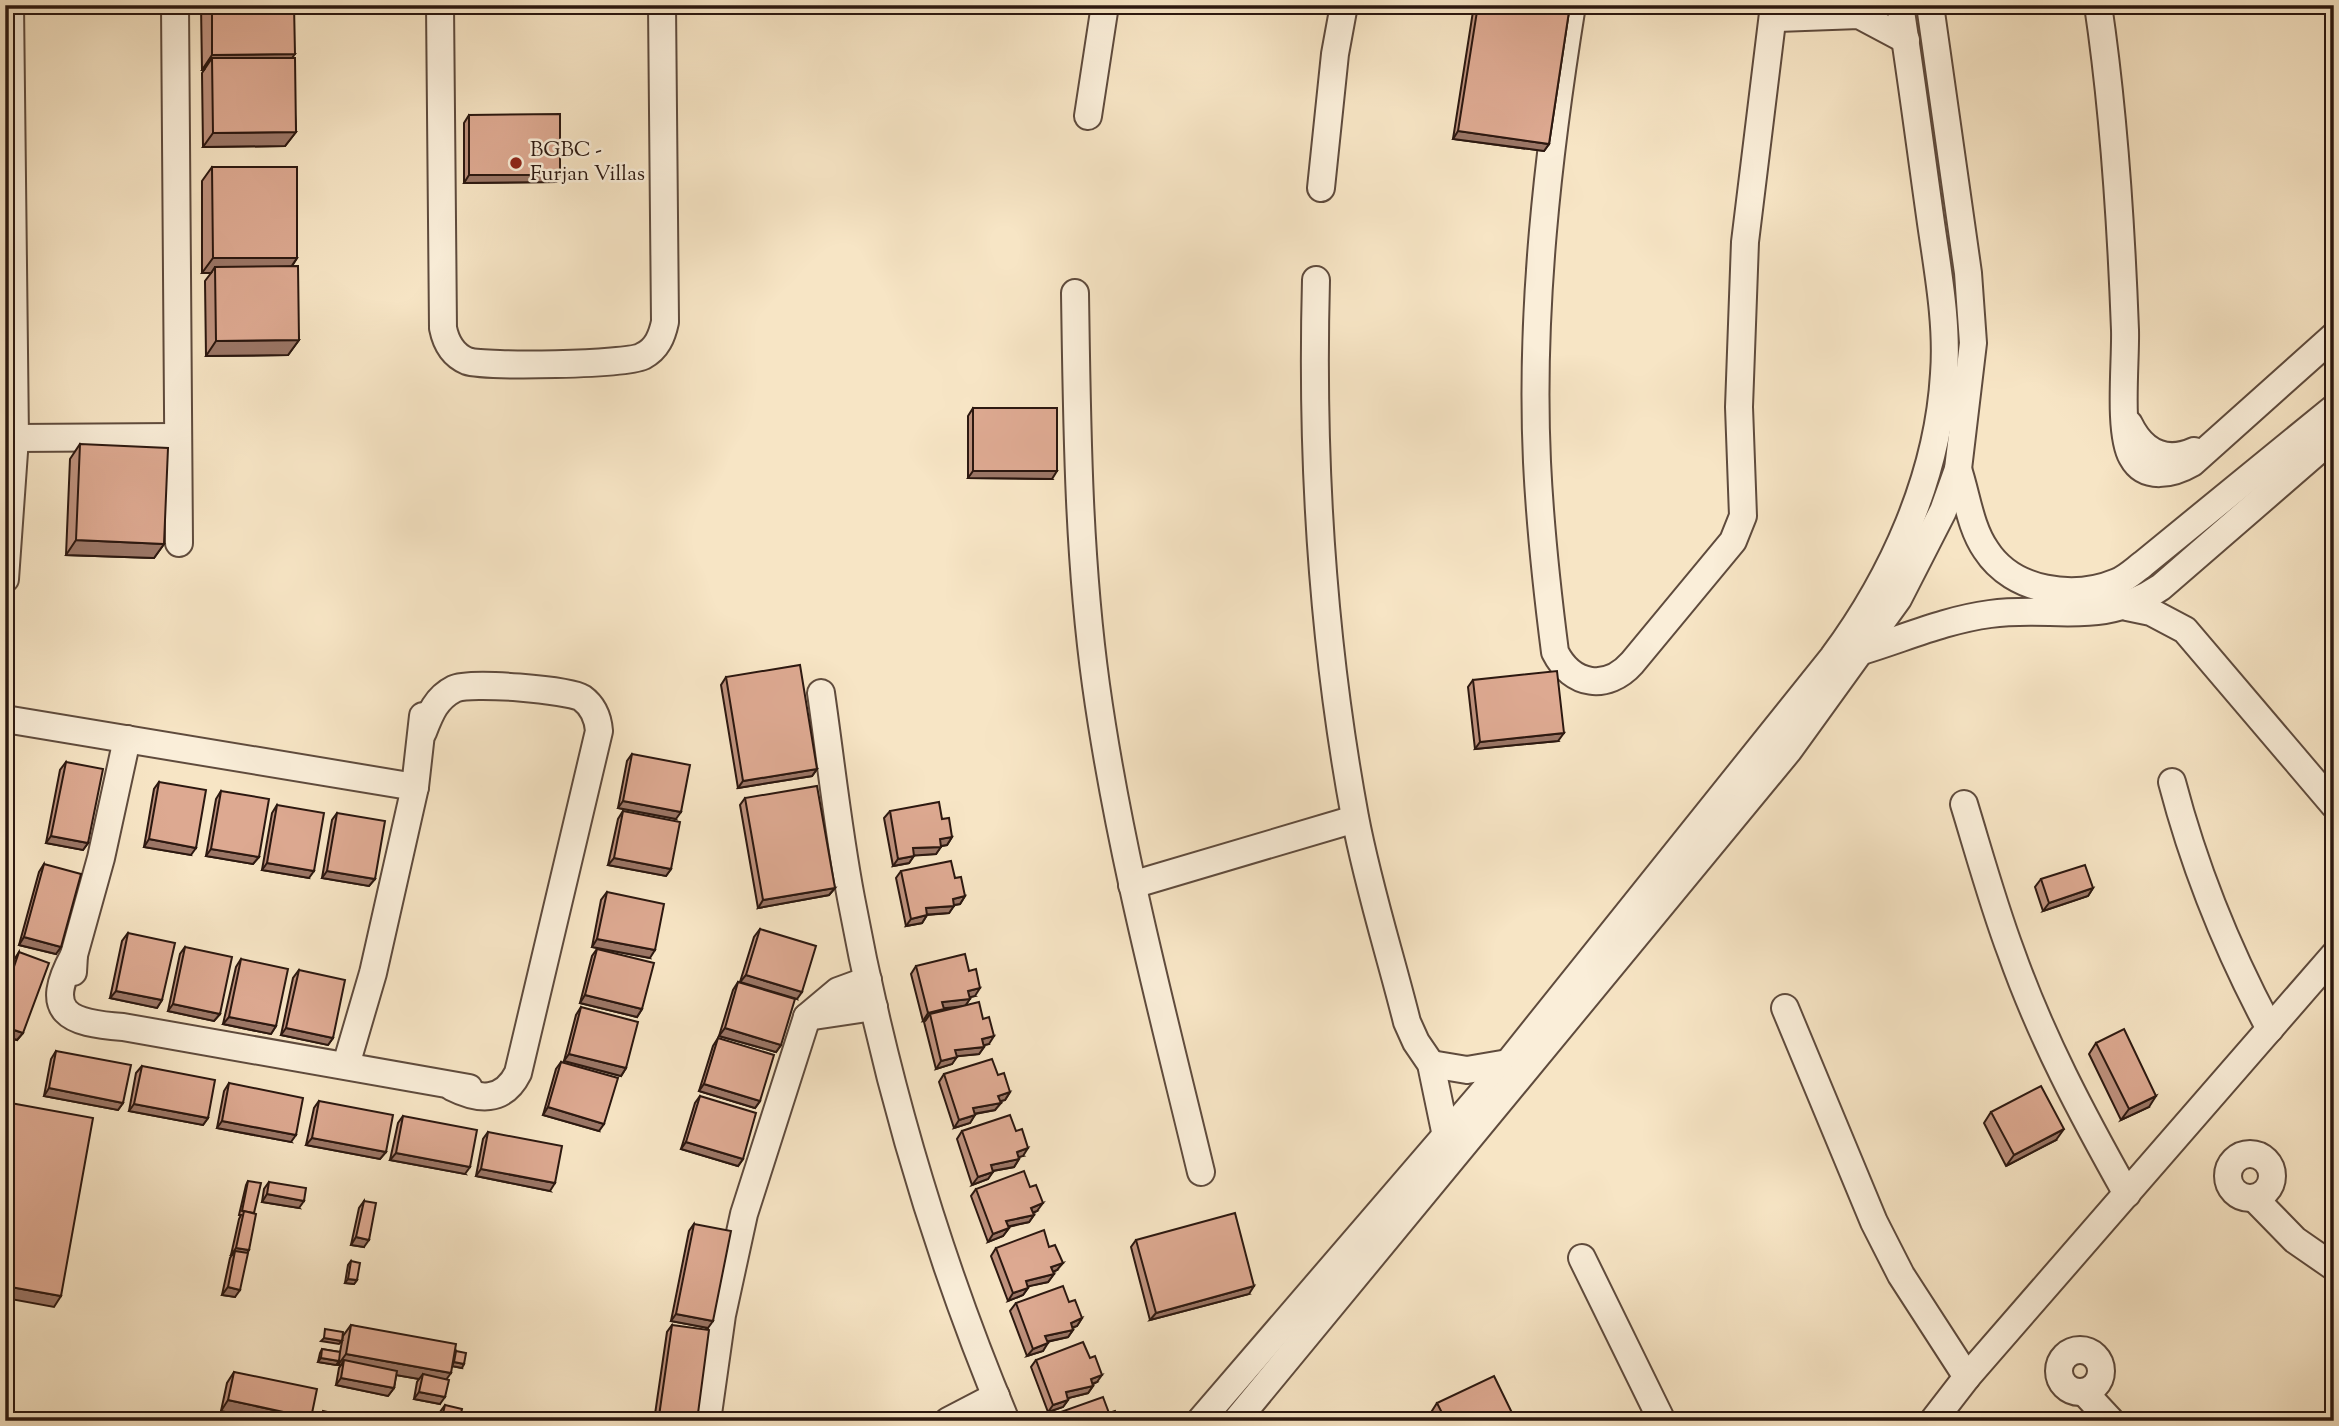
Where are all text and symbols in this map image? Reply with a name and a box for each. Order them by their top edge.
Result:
place label: BGBC - Furjan Villas [530,136,645,190]
marker: BGBC - Furjan Villas [508,155,524,171]

